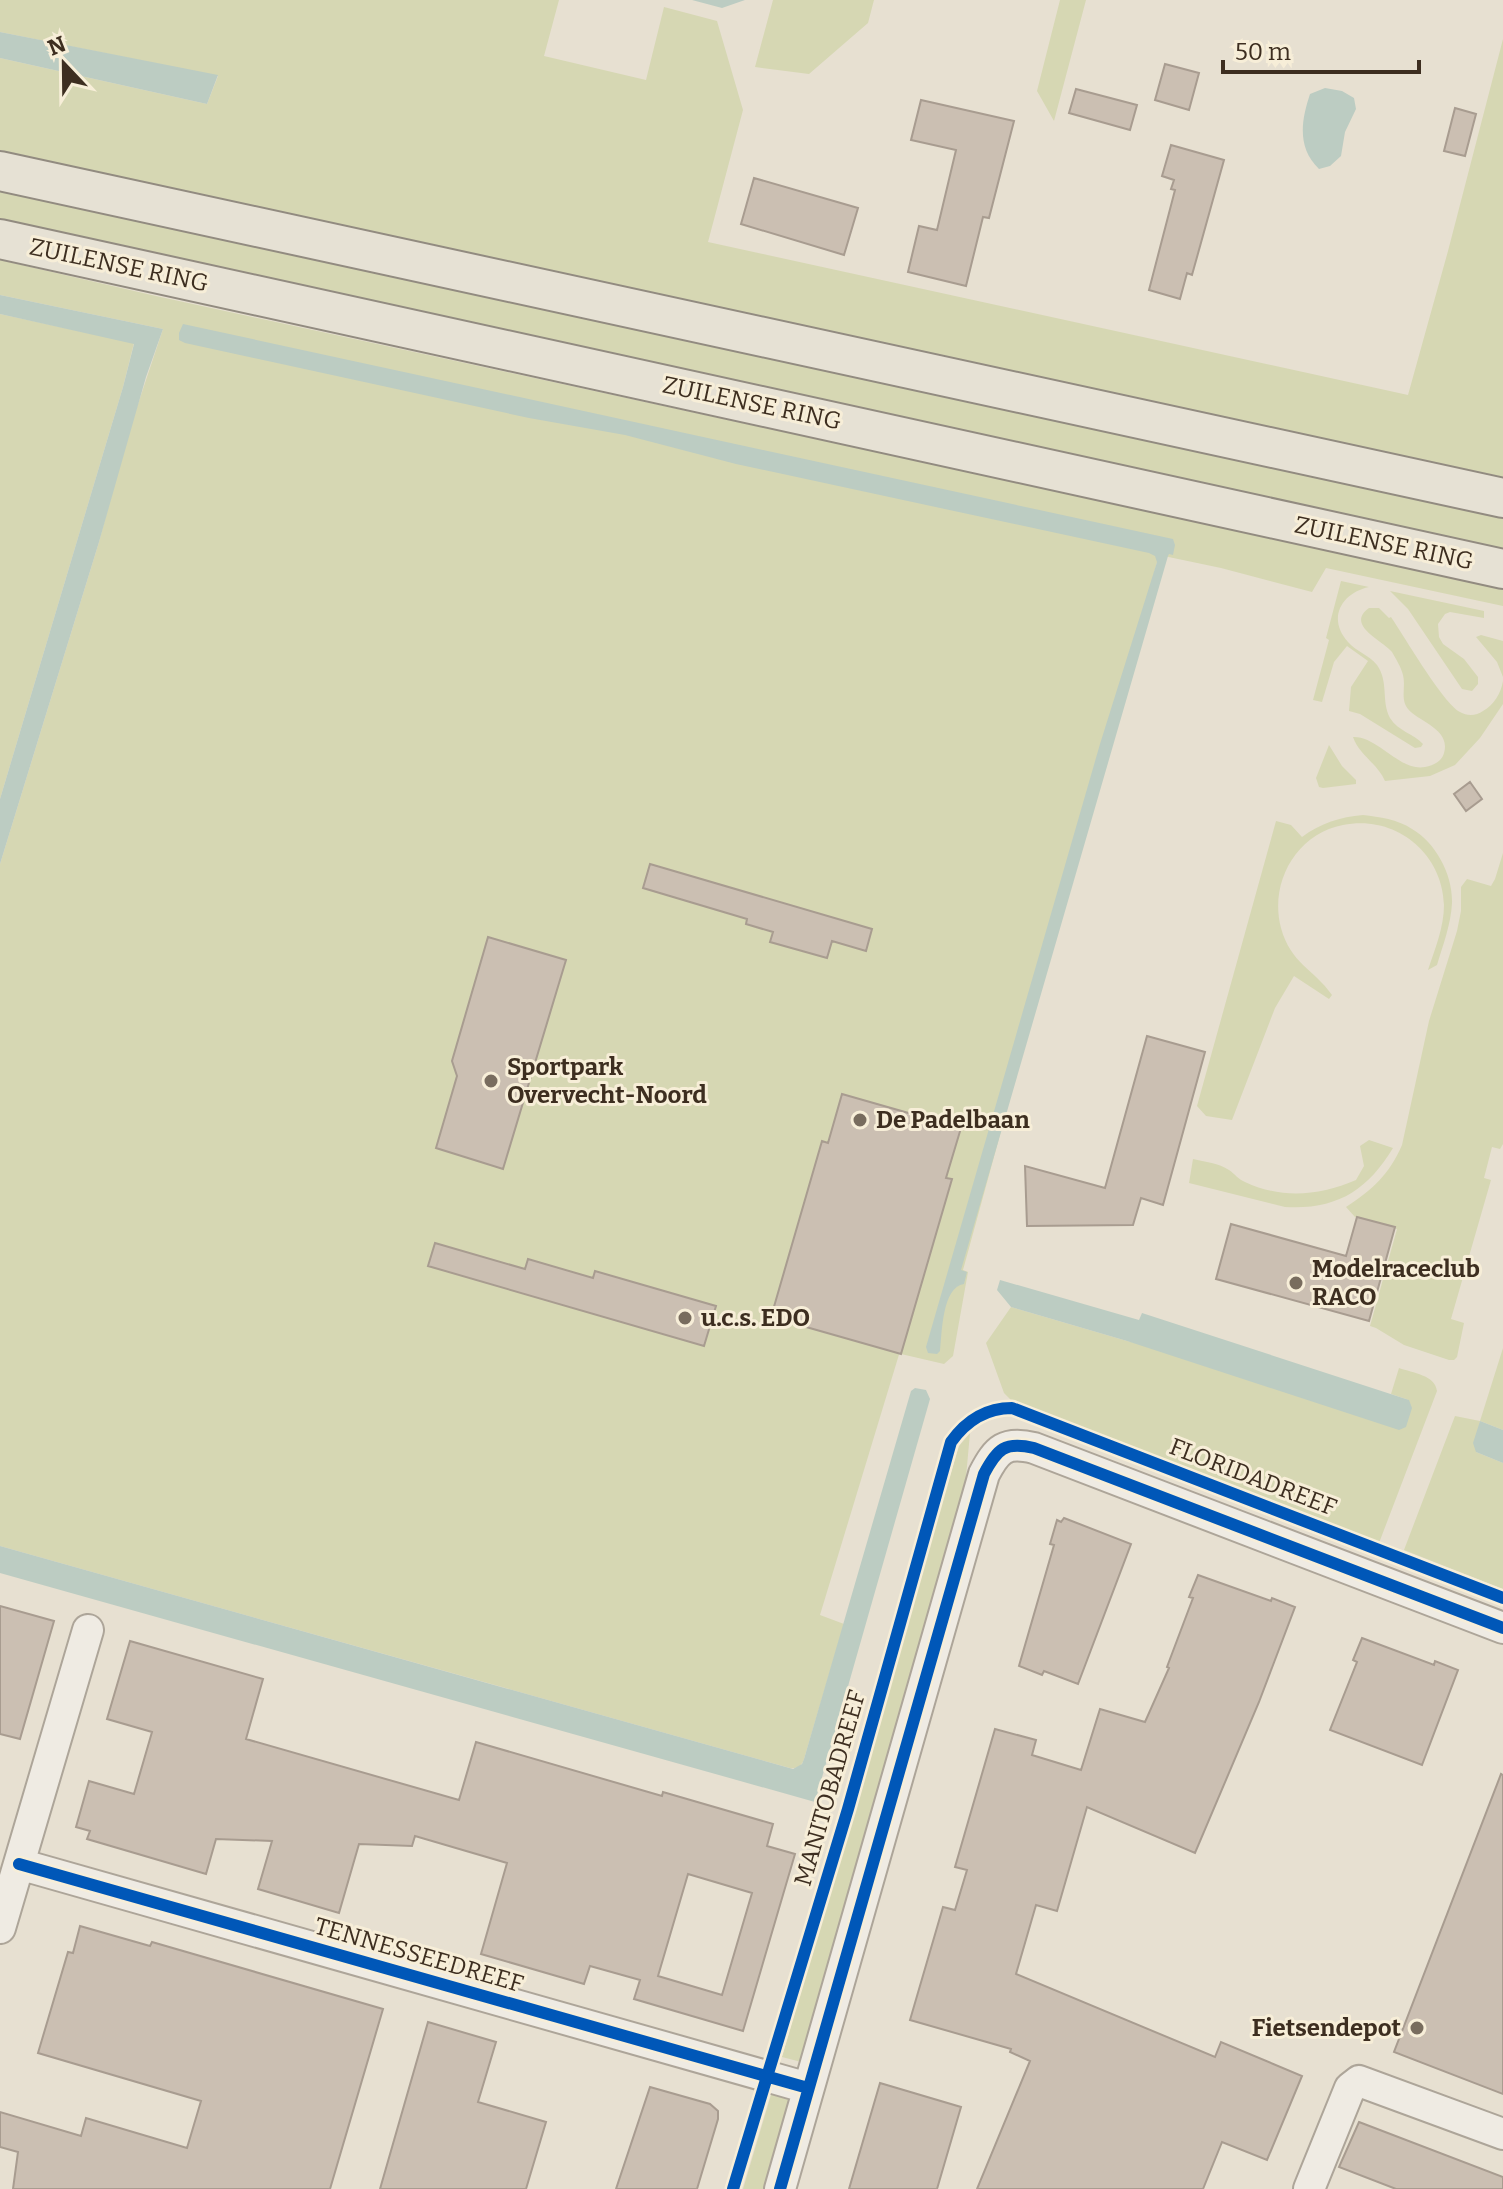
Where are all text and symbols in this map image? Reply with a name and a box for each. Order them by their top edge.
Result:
north arrow [24,24,104,104]
scale bar [1223,24,1419,74]
text: N [44,30,70,62]
text: 50 m [1235,38,1291,66]
street label: ZUILENSE RING [27,232,211,298]
street label: ZUILENSE RING [660,370,844,436]
street label: ZUILENSE RING [1292,510,1476,576]
place label: Sportpark Overvecht-Noord [507,1053,707,1109]
marker: Sportpark Overvecht-Noord [482,1072,500,1090]
place label: De Padelbaan [876,1106,1030,1134]
marker: De Padelbaan [851,1111,869,1129]
place label: Modelraceclub RACO [1312,1255,1480,1311]
marker: Modelraceclub RACO [1287,1274,1305,1292]
place label: u.c.s. EDO [701,1304,810,1332]
marker: u.c.s. EDO [676,1309,694,1327]
street label: FLORIDADREEF [1166,1432,1340,1522]
street label: MANITOBADREEF [789,1687,871,1889]
street label: TENNESSEEDREEF [311,1912,527,1998]
place label: Fietsendepot [1252,2014,1402,2042]
marker: Fietsendepot [1408,2019,1426,2037]

